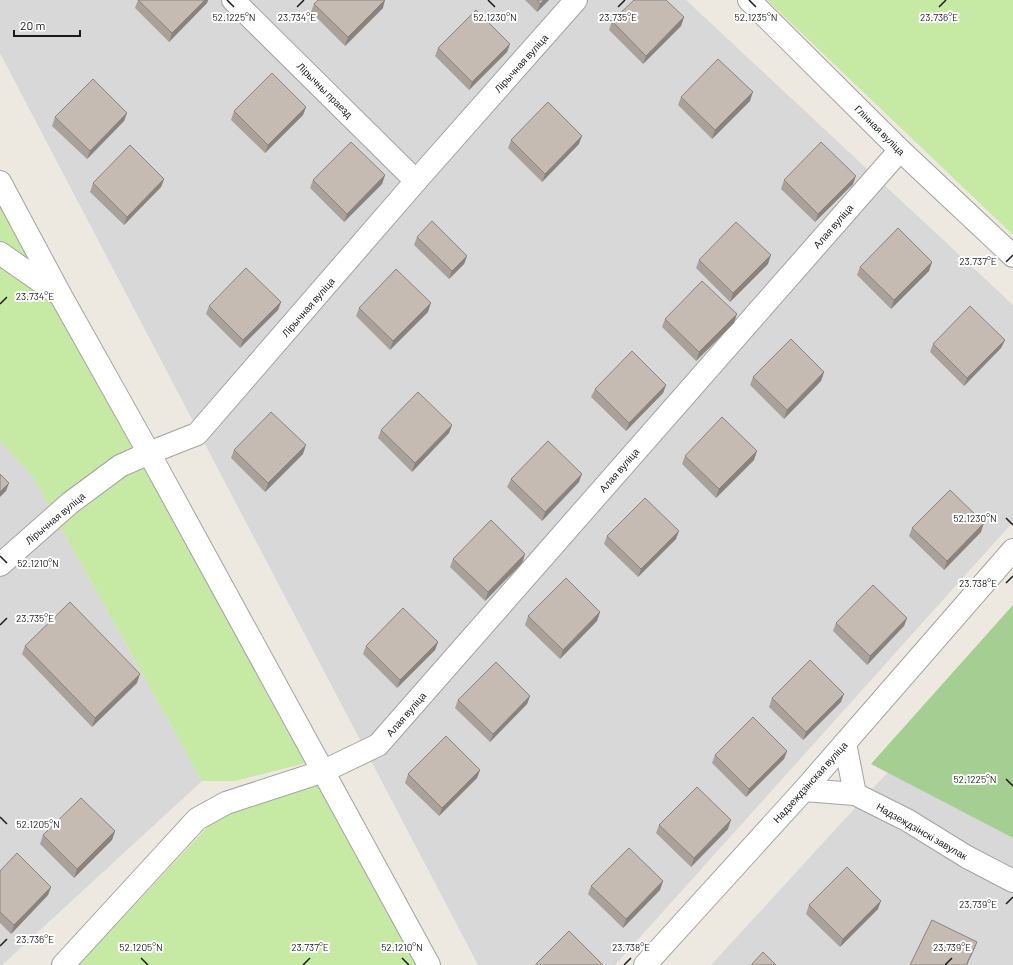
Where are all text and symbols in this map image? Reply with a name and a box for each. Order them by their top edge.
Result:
text: 52.1225°N [212,11,256,23]
text: 23.734°E [278,11,316,23]
text: 52.1230°N [473,11,517,23]
text: 23.735°E [599,11,637,23]
text: 52.1235°N [735,11,777,23]
text: 23.736°E [920,11,958,23]
scale bar [14,12,80,38]
text: 20 m [20,18,46,32]
street label: Лірычная вуліца [492,31,551,95]
street label: Лірычны праезд [295,60,355,120]
street label: Глінная вуліца [852,102,908,158]
street label: Алая вуліца [811,201,856,251]
text: 23.737°E [959,255,997,267]
street label: Лірычная вуліца [279,275,337,339]
text: 23.734°E [16,290,54,302]
street label: Алая вуліца [597,445,642,495]
street label: Лірычная вуліца [23,489,88,547]
text: 52.1230°N [953,512,997,524]
text: 52.1210°N [17,557,59,569]
text: 23.738°E [959,577,997,589]
text: 23.735°E [16,612,54,624]
street label: Алая вуліца [384,689,429,739]
street label: Надзеждзінская вуліца [770,739,850,825]
text: 52.1225°N [953,773,997,785]
street label: Надзеждзінскі завулак [874,800,970,862]
text: 52.1205°N [16,818,60,830]
text: 23.739°E [959,898,997,910]
text: 23.736°E [16,933,54,945]
text: 52.1205°N [119,941,163,953]
text: 23.737°E [291,941,329,953]
text: 52.1210°N [381,941,423,953]
text: 23.738°E [612,941,650,953]
text: 23.739°E [933,941,971,953]

